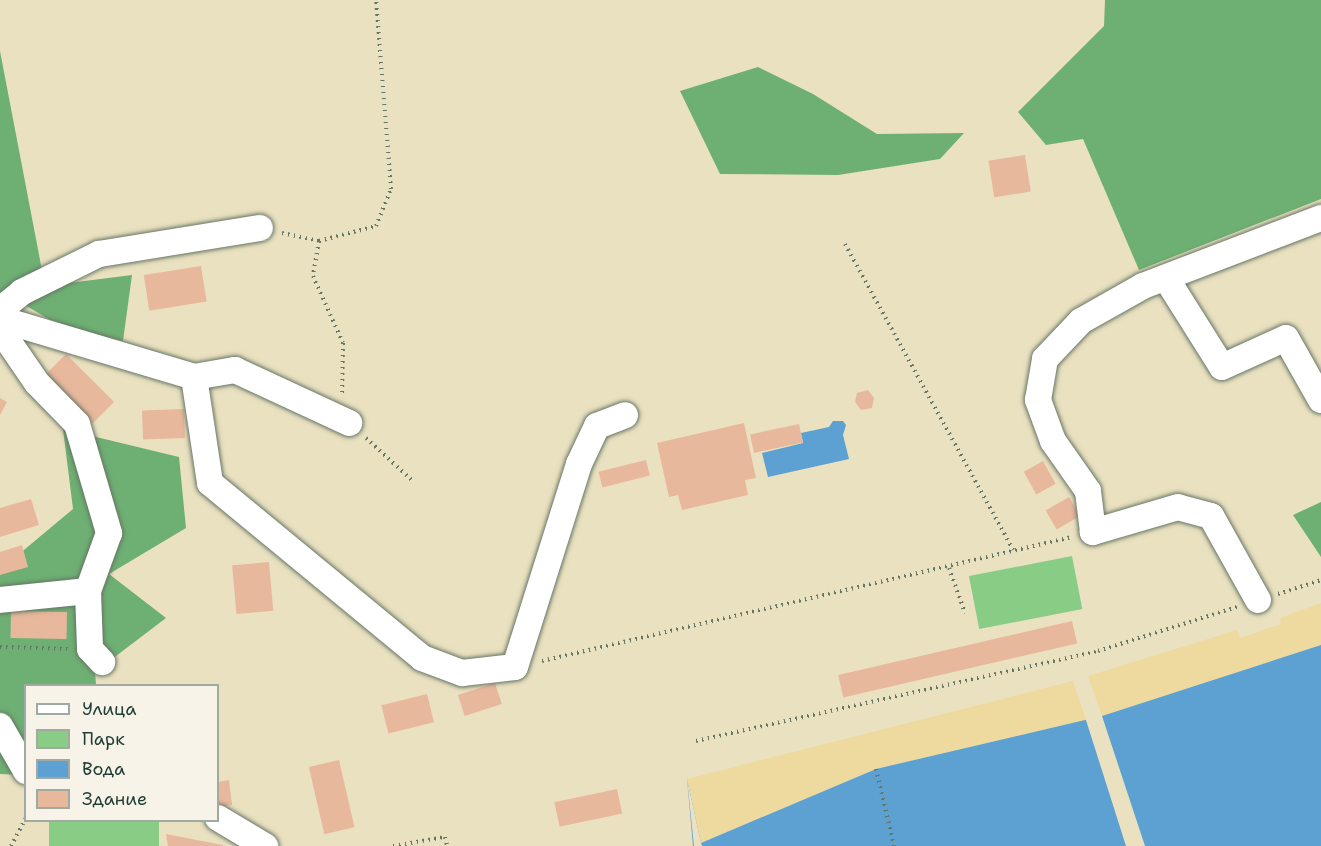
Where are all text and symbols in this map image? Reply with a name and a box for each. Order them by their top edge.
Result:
legend [24,684,219,822]
text: Улица [82,697,136,721]
text: Парк [82,727,125,751]
text: Вода [82,757,125,781]
text: Здание [82,787,147,811]

